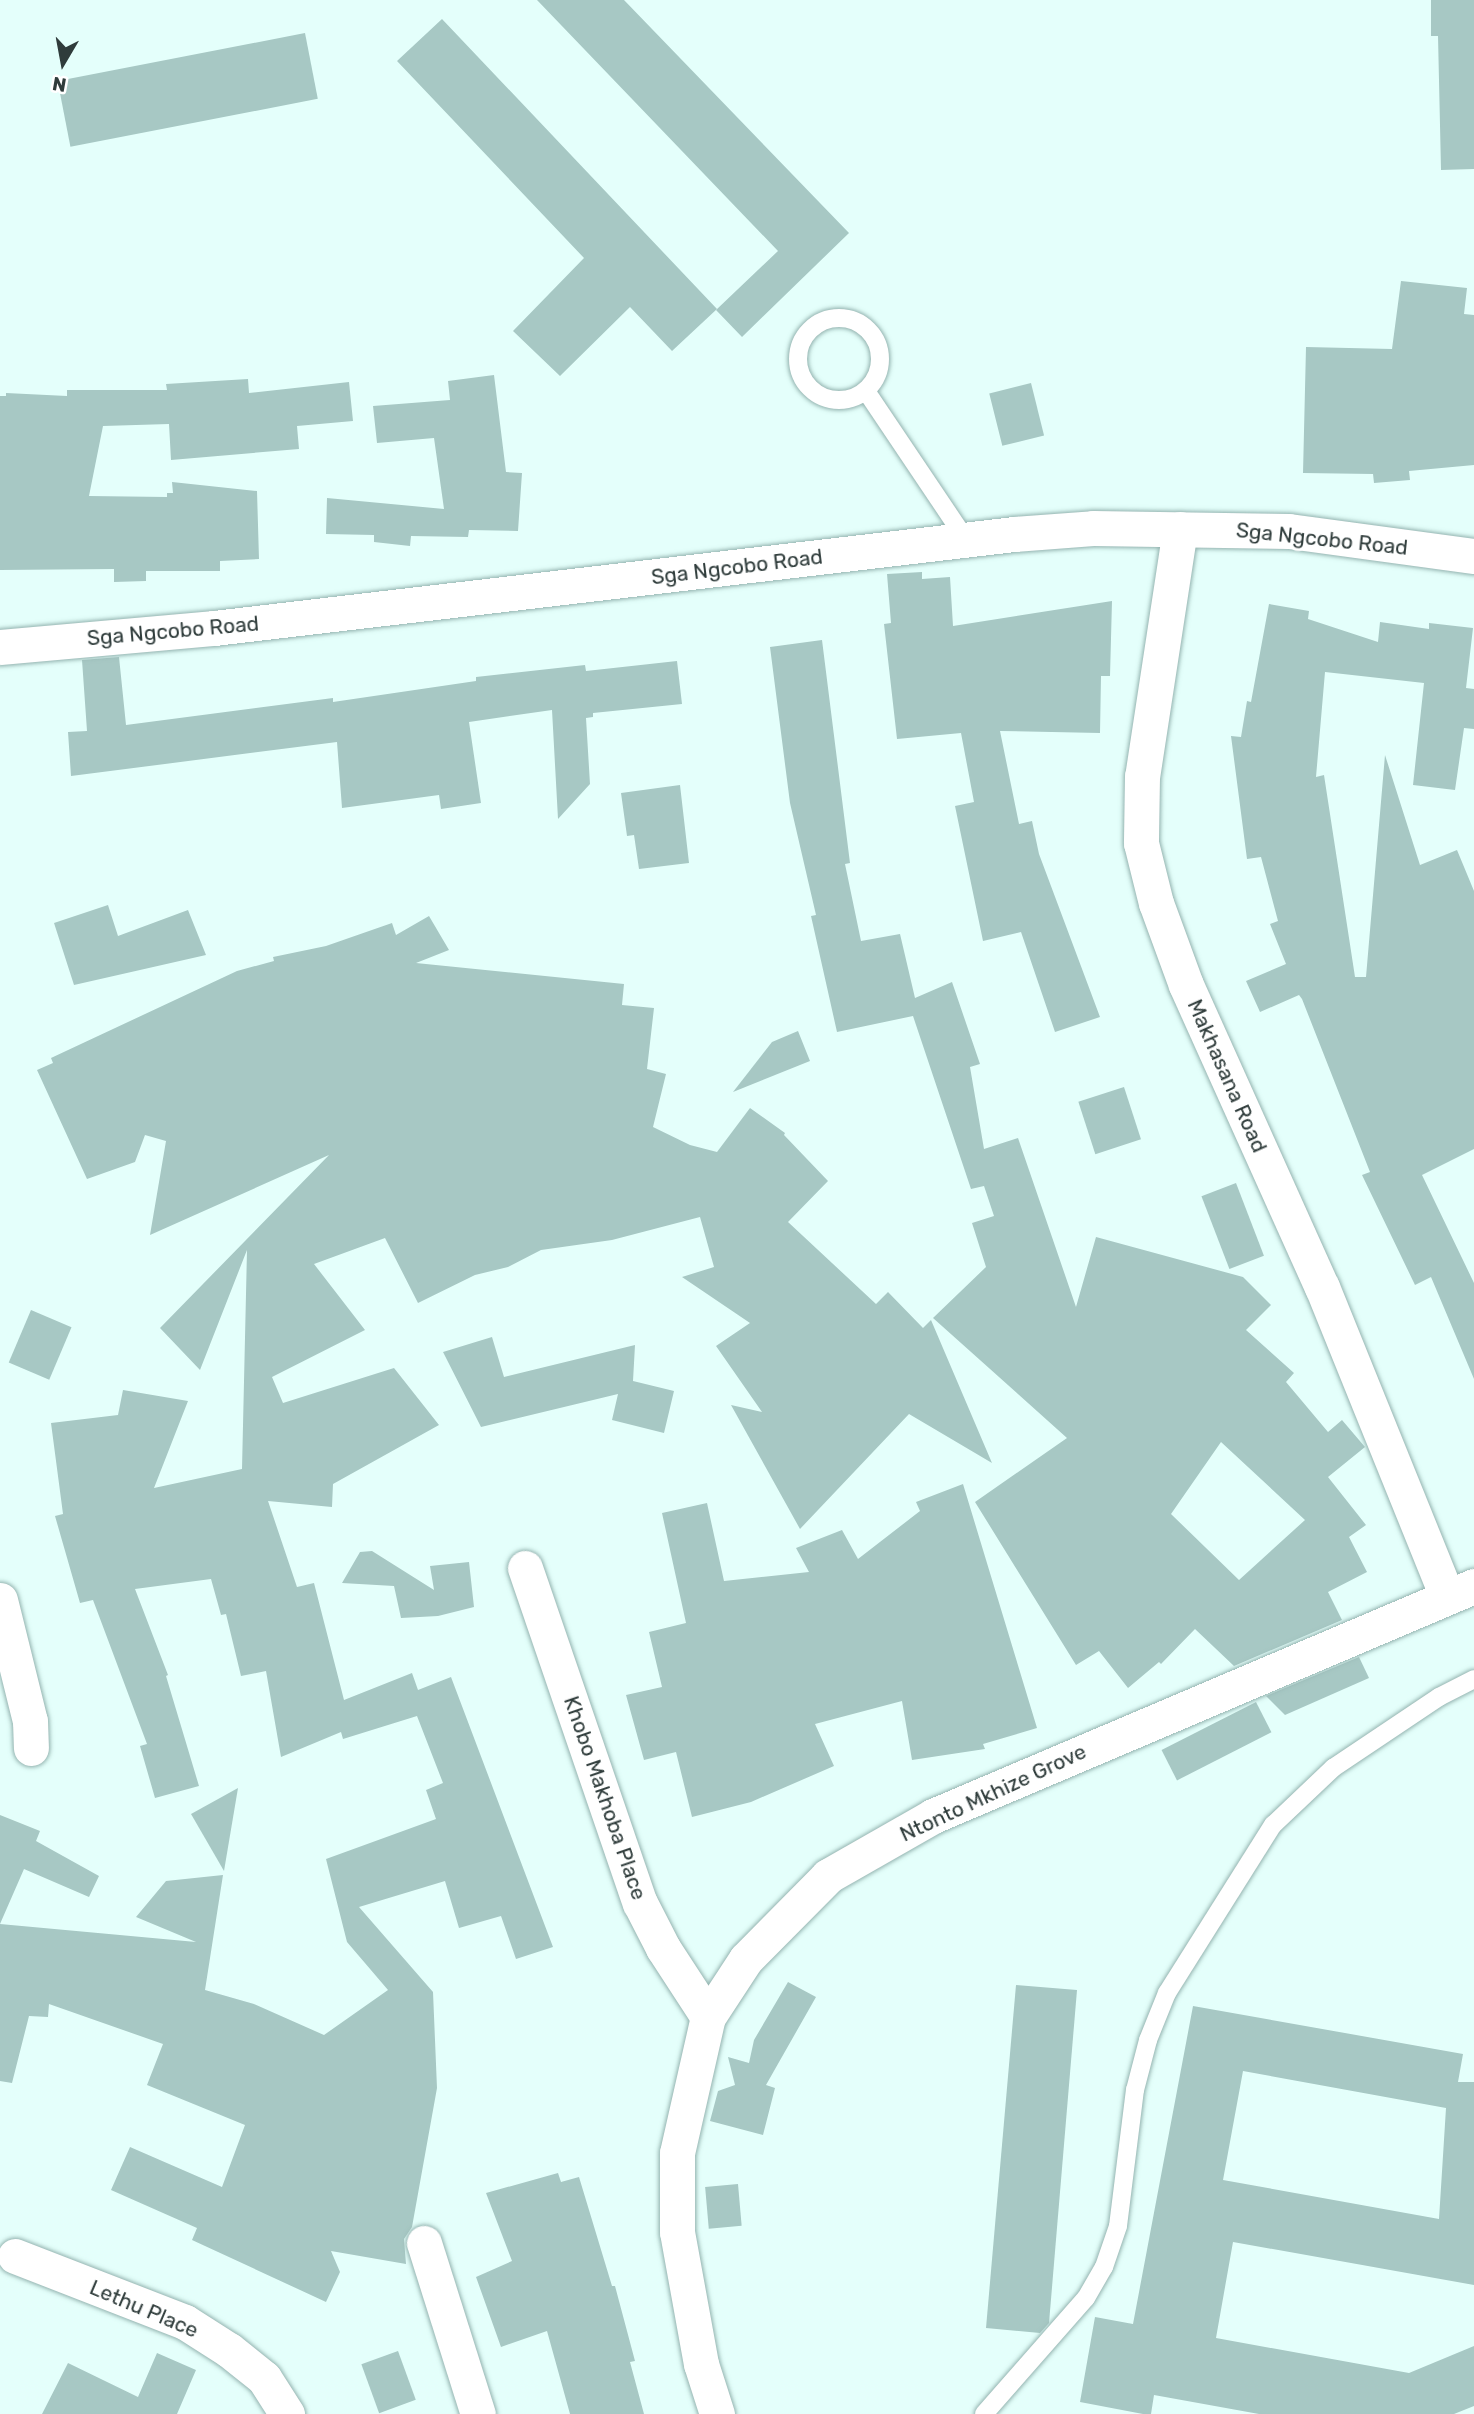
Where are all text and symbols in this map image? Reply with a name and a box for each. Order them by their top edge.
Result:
north arrow [28,28,98,98]
text: N [51,72,68,97]
street label: Sga Ngcobo Road [1235,517,1409,561]
street label: Sga Ngcobo Road [650,544,824,590]
street label: Sga Ngcobo Road [86,611,260,651]
street label: Makhasana Road [1182,996,1272,1156]
street label: Khobo Makhoba Place [558,1693,652,1903]
street label: Ntonto Mkhize Grove [896,1739,1090,1847]
street label: Lethu Place [86,2275,202,2343]

